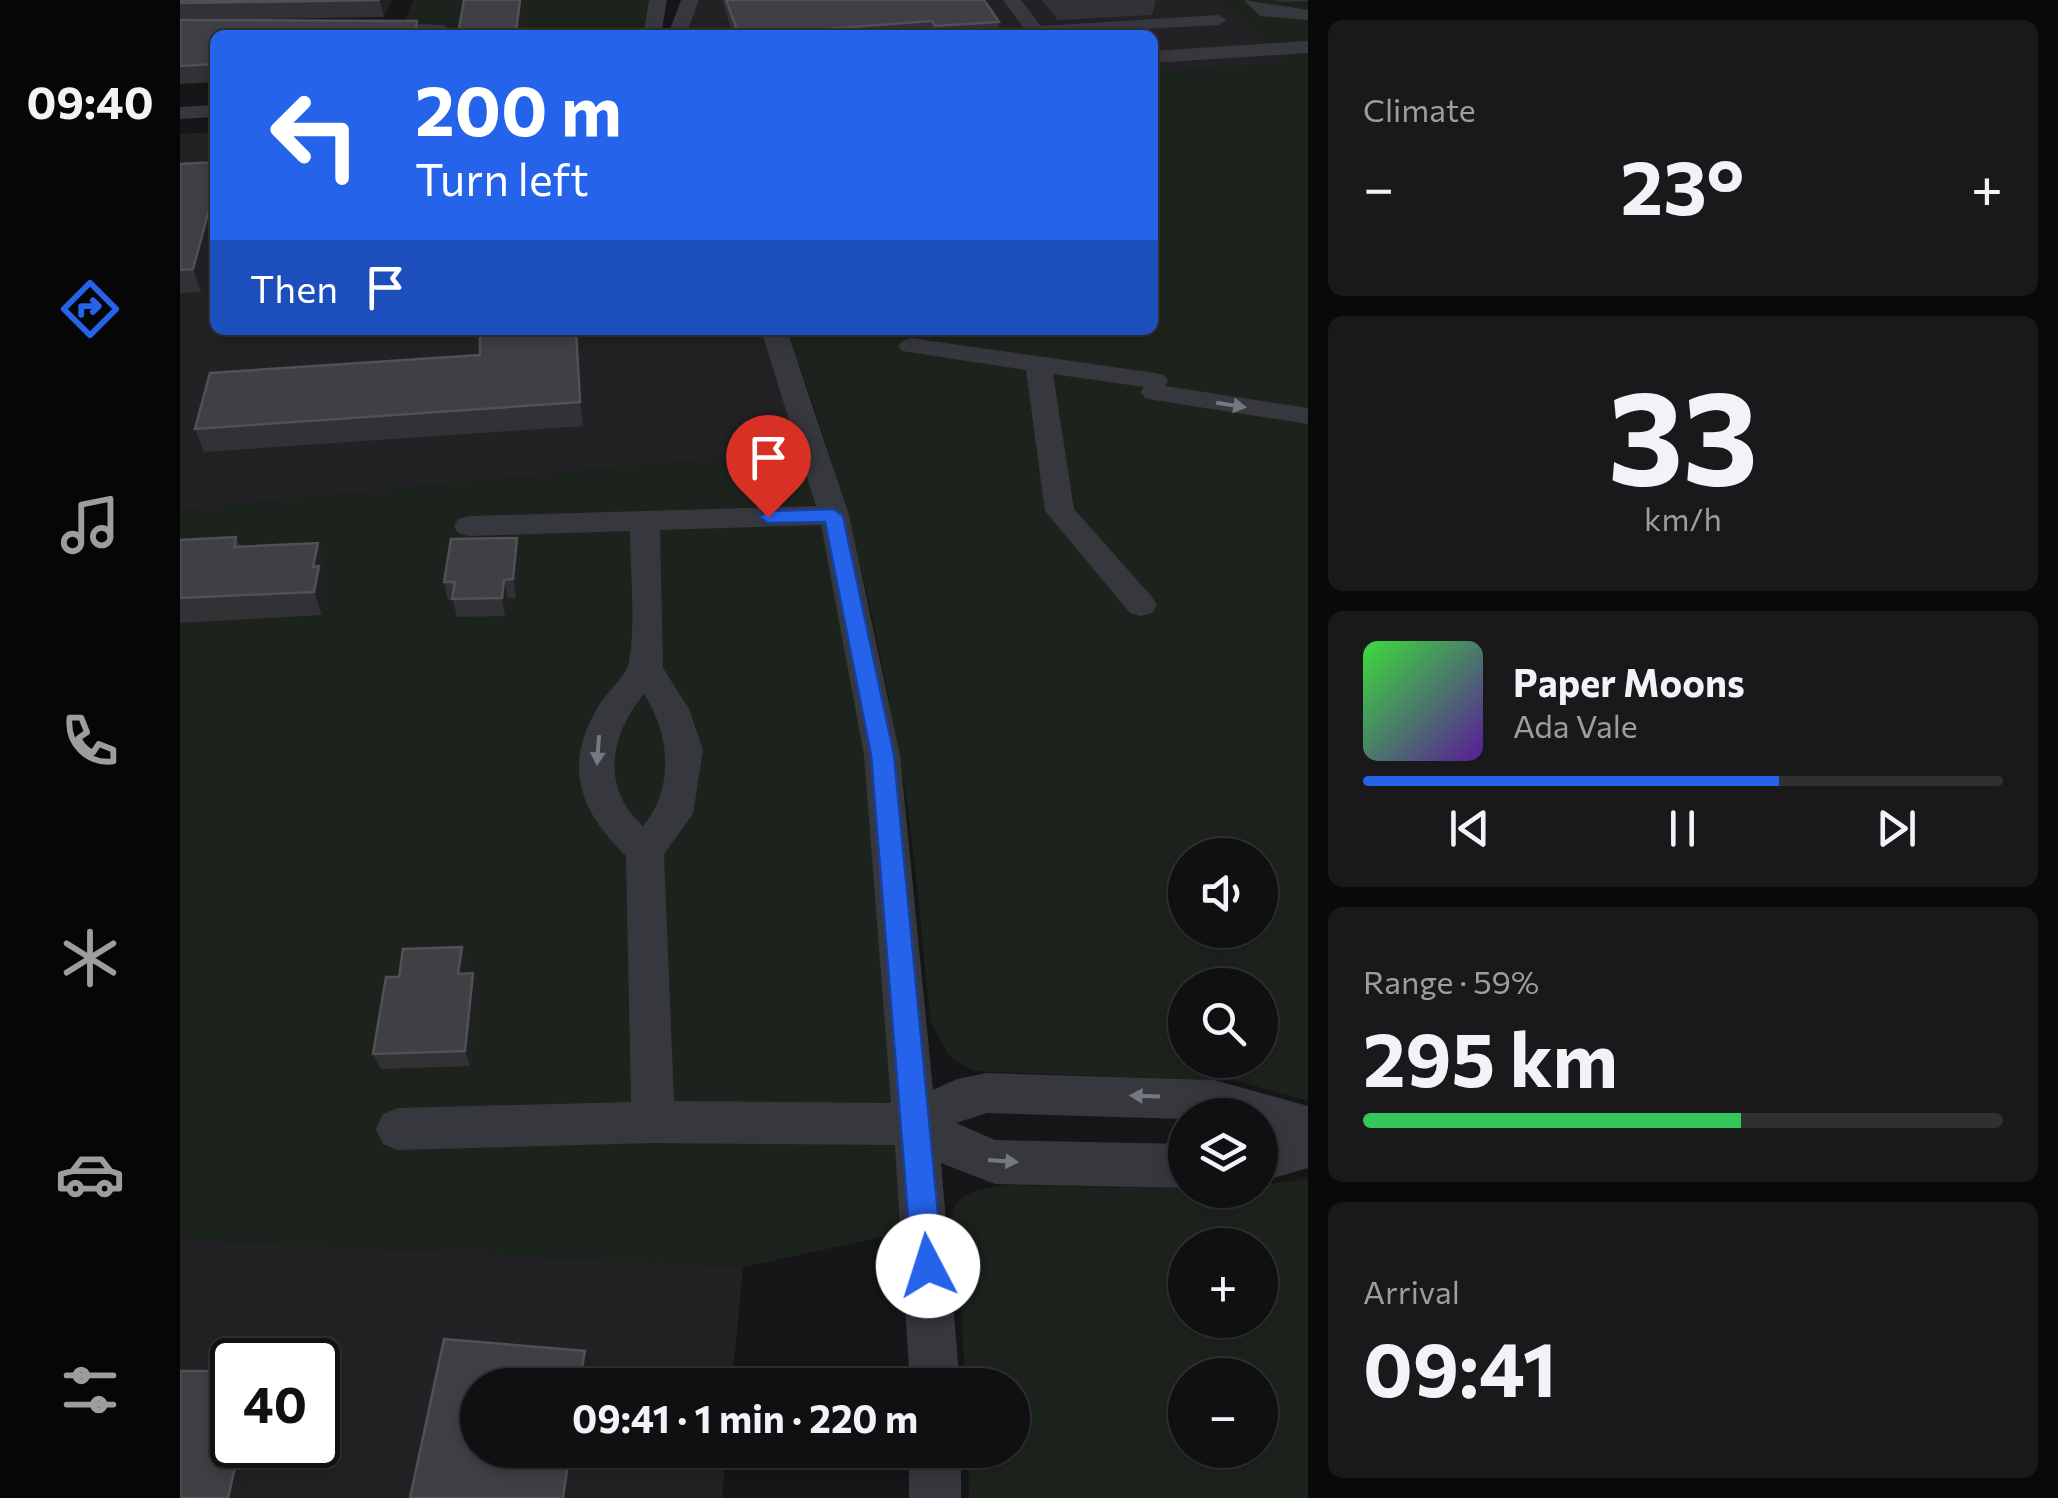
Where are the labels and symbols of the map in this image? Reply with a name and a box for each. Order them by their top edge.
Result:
one-way arrow [1216,398,1247,413]
pin [726,415,811,518]
one-way arrow [590,735,606,767]
one-way arrow [1128,1088,1160,1104]
one-way arrow [987,1153,1019,1169]
position arrow [876,1214,980,1318]
speed limit sign: 40 [210,1338,340,1468]

